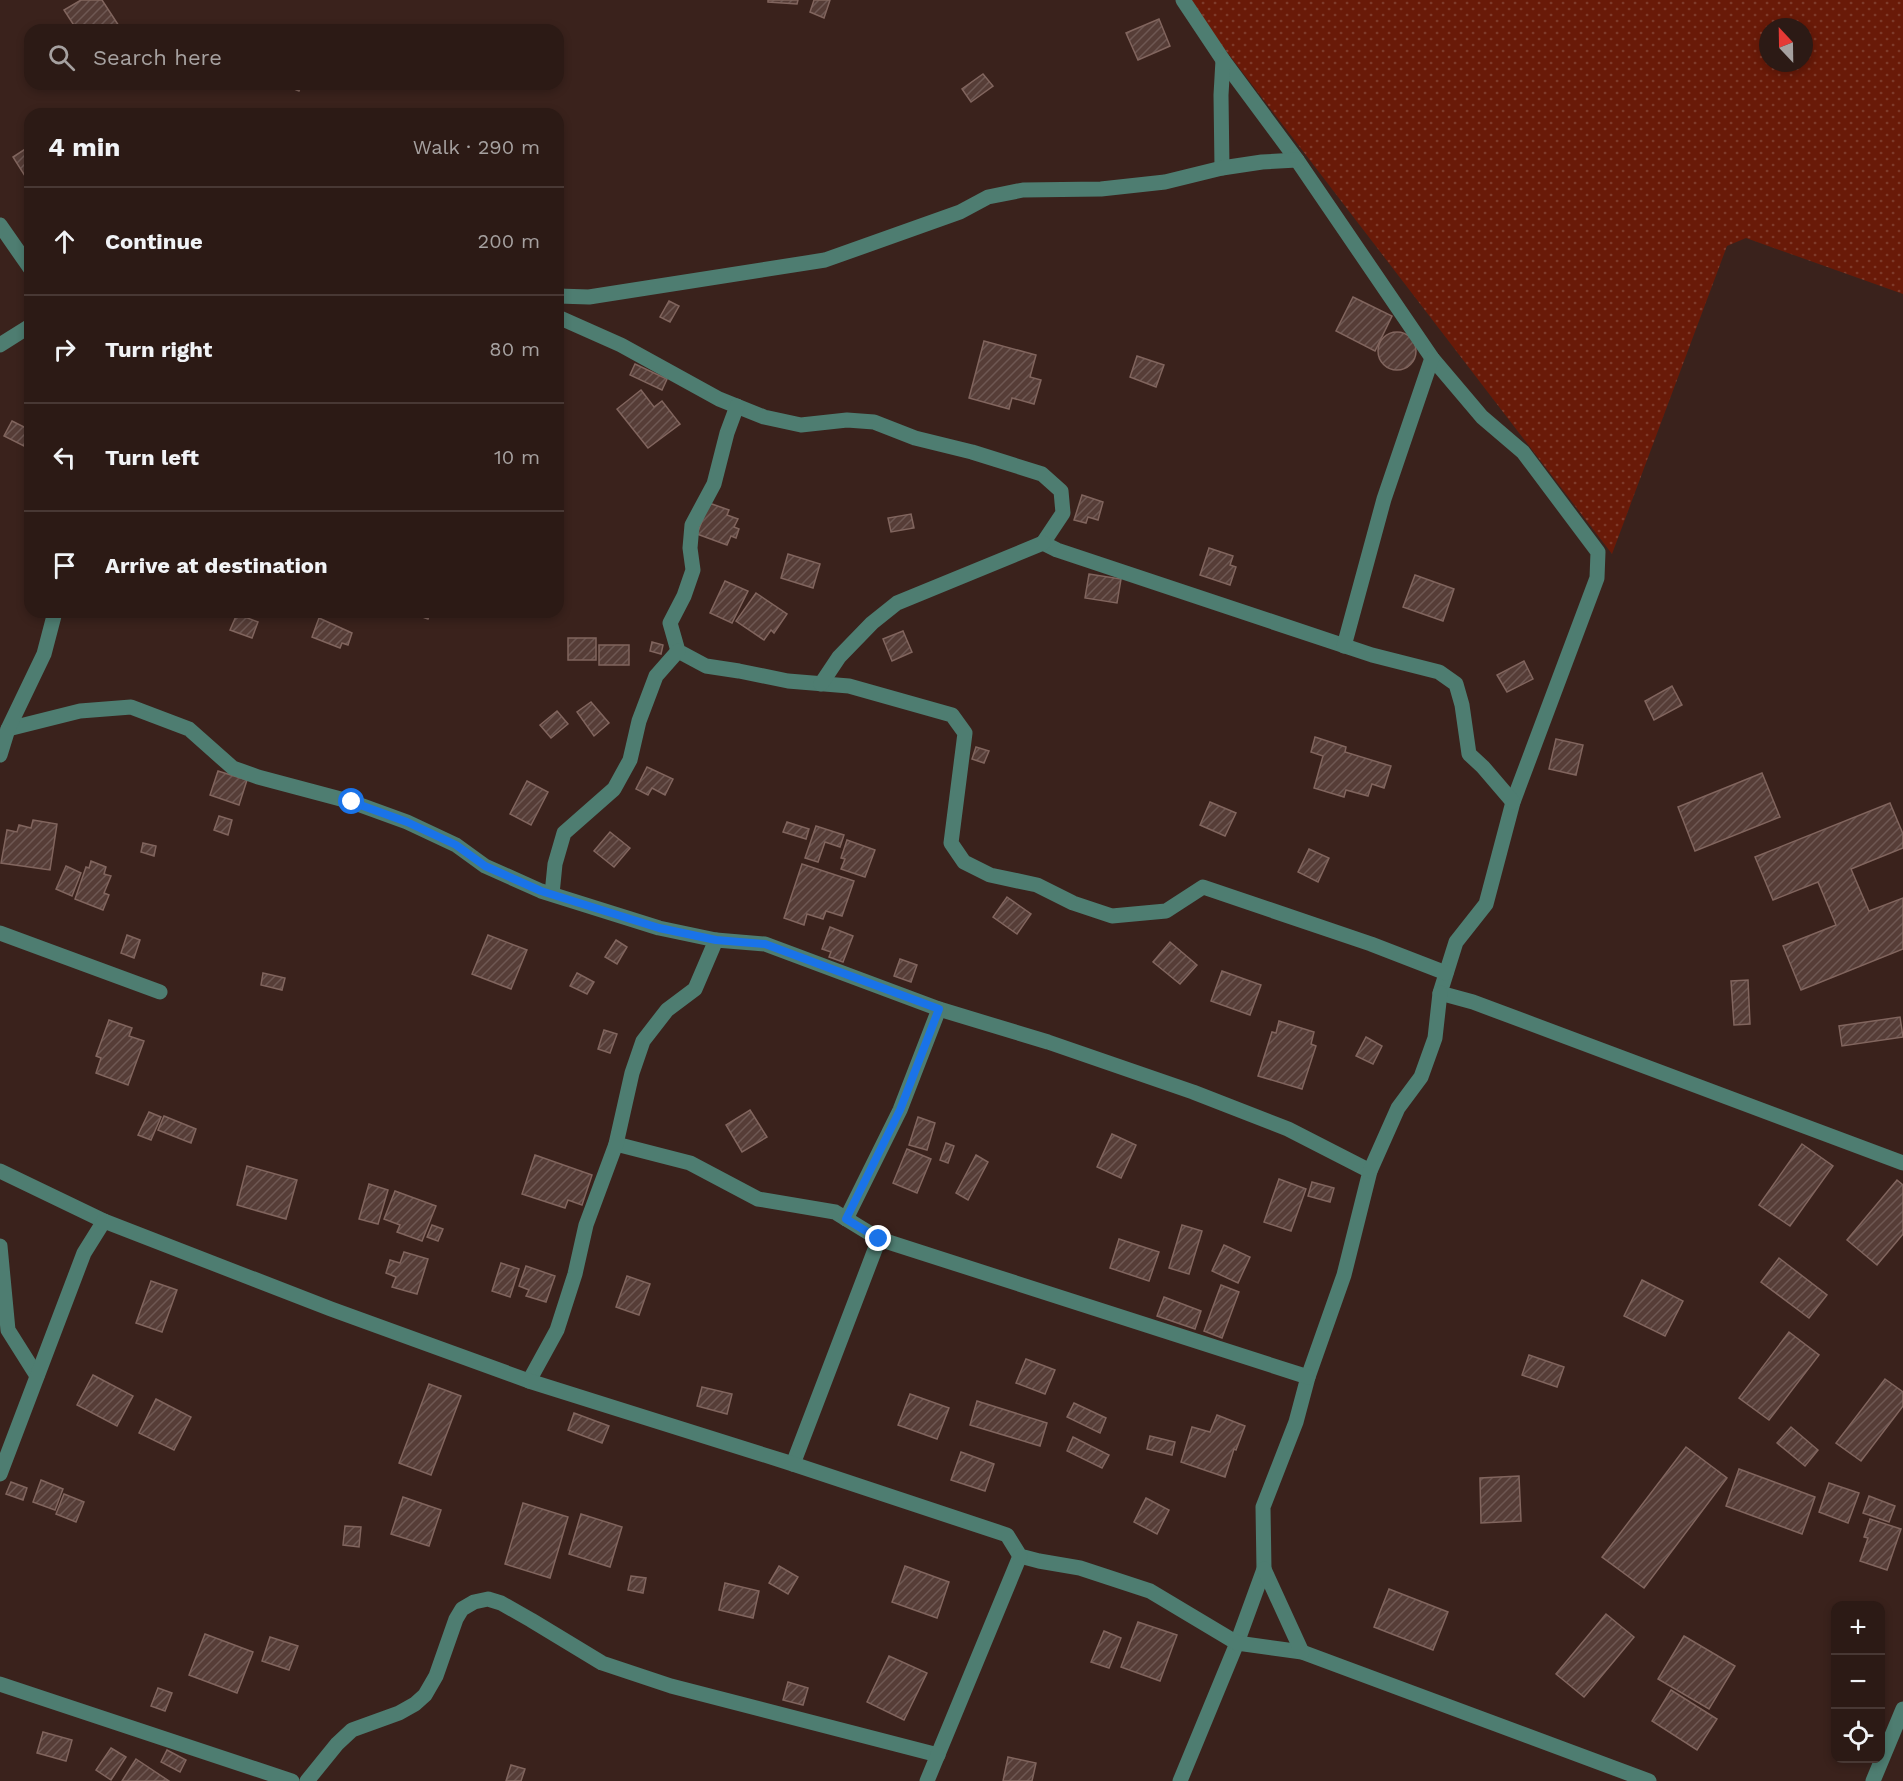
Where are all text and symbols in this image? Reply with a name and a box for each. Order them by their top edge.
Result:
north arrow [1759,18,1813,72]
search box [24,24,564,90]
icon: search [45,41,78,74]
text: Search here [93,45,222,70]
text: 4 min [48,132,120,162]
text: Walk · 290 m [413,135,540,159]
icon: ahead [48,225,81,258]
text: Continue [105,229,203,254]
text: 200 m [478,229,540,253]
icon: right [48,333,81,366]
text: Turn right [105,337,212,362]
text: 80 m [489,337,540,361]
icon: left [48,441,81,474]
text: Turn left [105,445,199,470]
text: 10 m [494,445,540,469]
icon: arrive [48,549,81,582]
text: Arrive at destination [105,553,328,578]
route start [338,788,364,814]
route end [865,1225,891,1251]
map controls [1831,1601,1885,1763]
button: + [1831,1601,1885,1655]
button: − [1831,1655,1885,1709]
button: locate [1831,1709,1885,1763]

